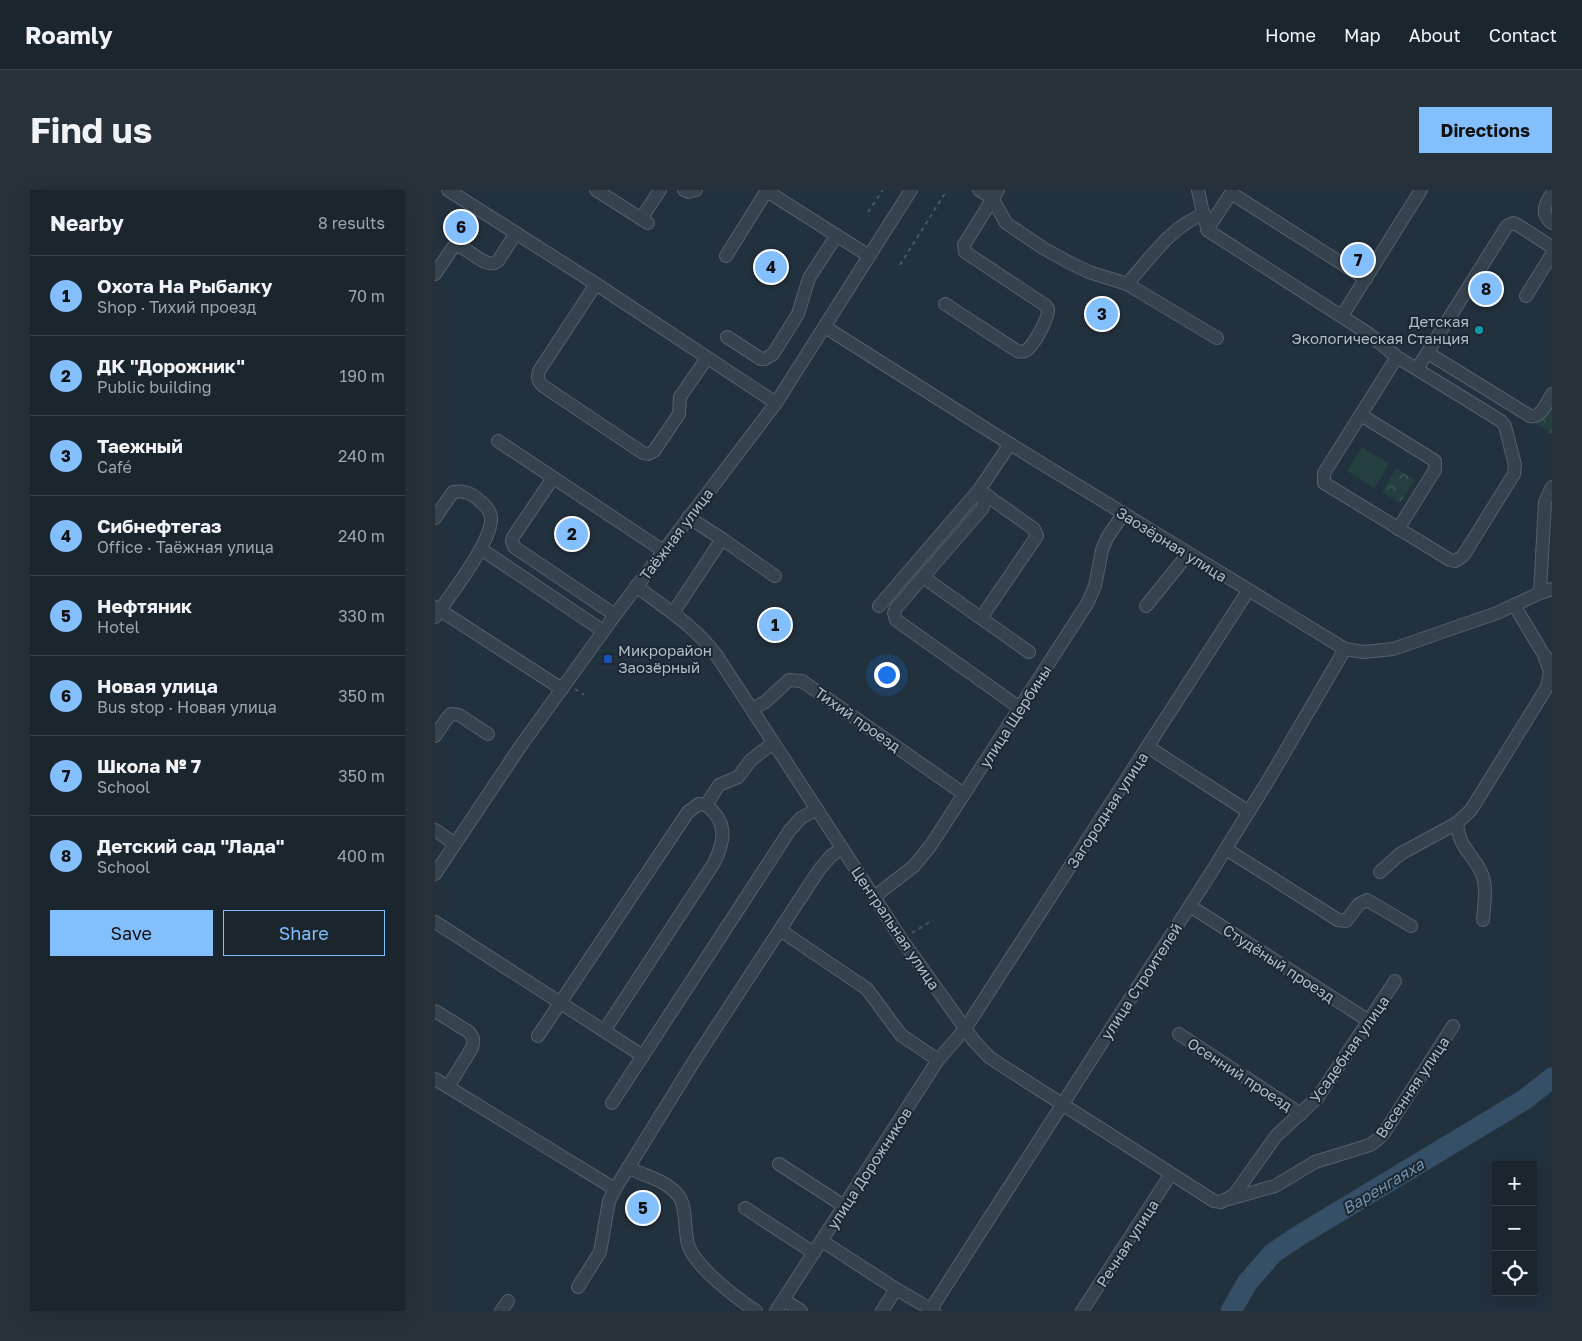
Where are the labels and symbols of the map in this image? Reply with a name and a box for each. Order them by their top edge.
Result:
pin: 6 [445,208,477,246]
pin: 7 [1342,241,1374,279]
pin: 4 [755,248,787,286]
pin: 8 [1470,270,1502,308]
pin: 3 [1086,295,1118,333]
place label: Детская Экологическая Станция [1291,312,1469,347]
marker: Детская Экологическая Станция [1473,324,1485,336]
street label: Таёжная улица [636,484,716,584]
street label: Заозёрная улица [1113,503,1231,585]
pin: 2 [556,515,588,553]
pin: 1 [759,606,791,644]
place label: Микрорайон Заозёрный [618,641,712,676]
marker: Микрорайон Заозёрный [602,653,614,665]
street label: улица Щербины [975,661,1055,771]
your location [874,662,900,688]
street label: Тихий проезд [812,683,904,755]
street label: Загородная улица [1063,749,1151,871]
street label: Центральная улица [848,863,944,993]
street label: улица Строителей [1097,919,1185,1043]
street label: Студёный проезд [1220,920,1338,1006]
street label: Усадебная улица [1305,992,1393,1106]
street label: Осенний проезд [1184,1033,1296,1115]
street label: Весенняя улица [1371,1033,1453,1141]
street label: улица Дорожников [823,1104,915,1232]
water label: Варенгаяха [1339,1153,1428,1218]
pin: 5 [627,1189,659,1227]
street label: Речная улица [1092,1196,1162,1290]

